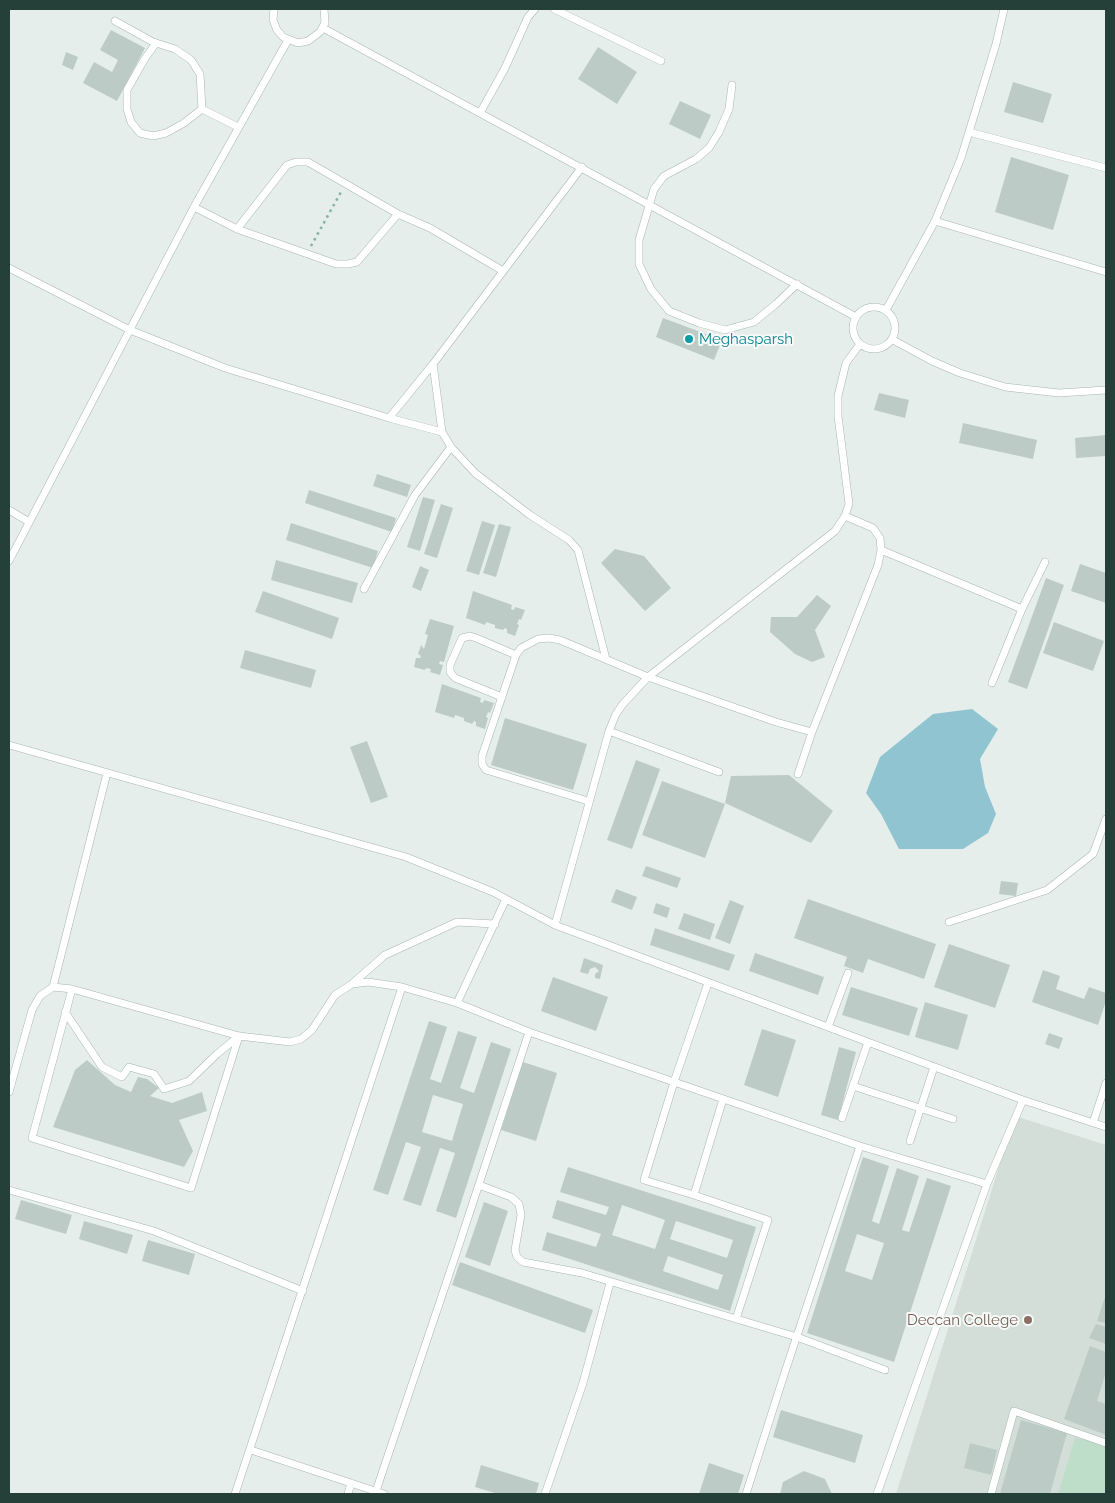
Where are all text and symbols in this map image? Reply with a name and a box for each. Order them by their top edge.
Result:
place label: Meghasparsh [699,330,793,348]
marker: Meghasparsh [683,333,695,345]
place label: Deccan College [907,1311,1018,1329]
marker: Deccan College [1022,1314,1034,1326]

